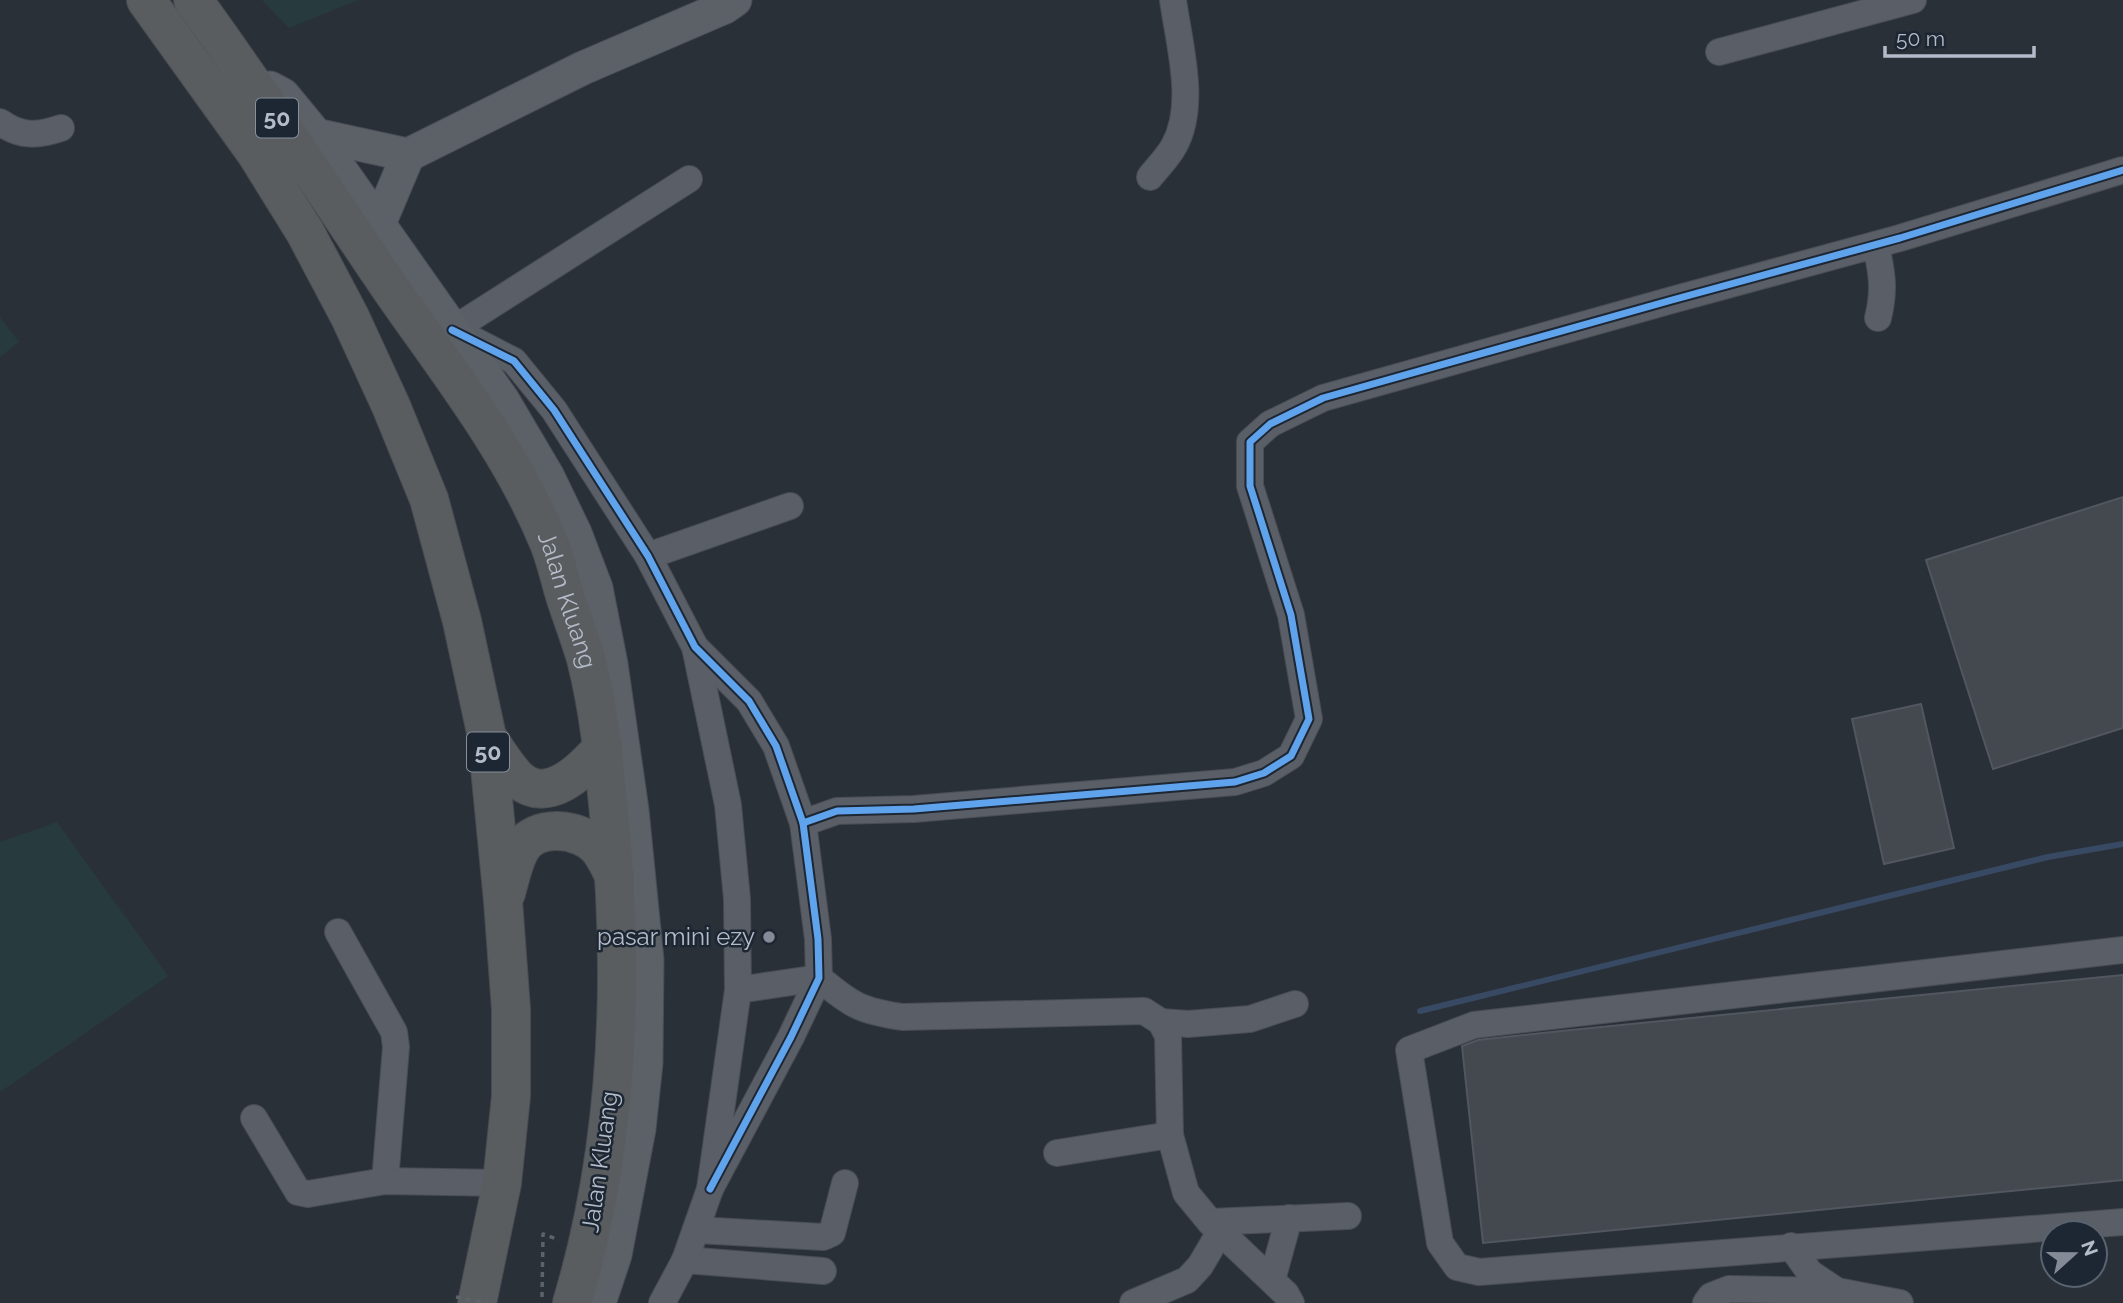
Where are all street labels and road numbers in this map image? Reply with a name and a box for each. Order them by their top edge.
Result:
road number: 50 [256,99,298,138]
street label: Jalan Kluang [532,527,603,671]
road number: 50 [467,732,509,772]
street label: Jalan Kluang [575,1089,624,1234]

